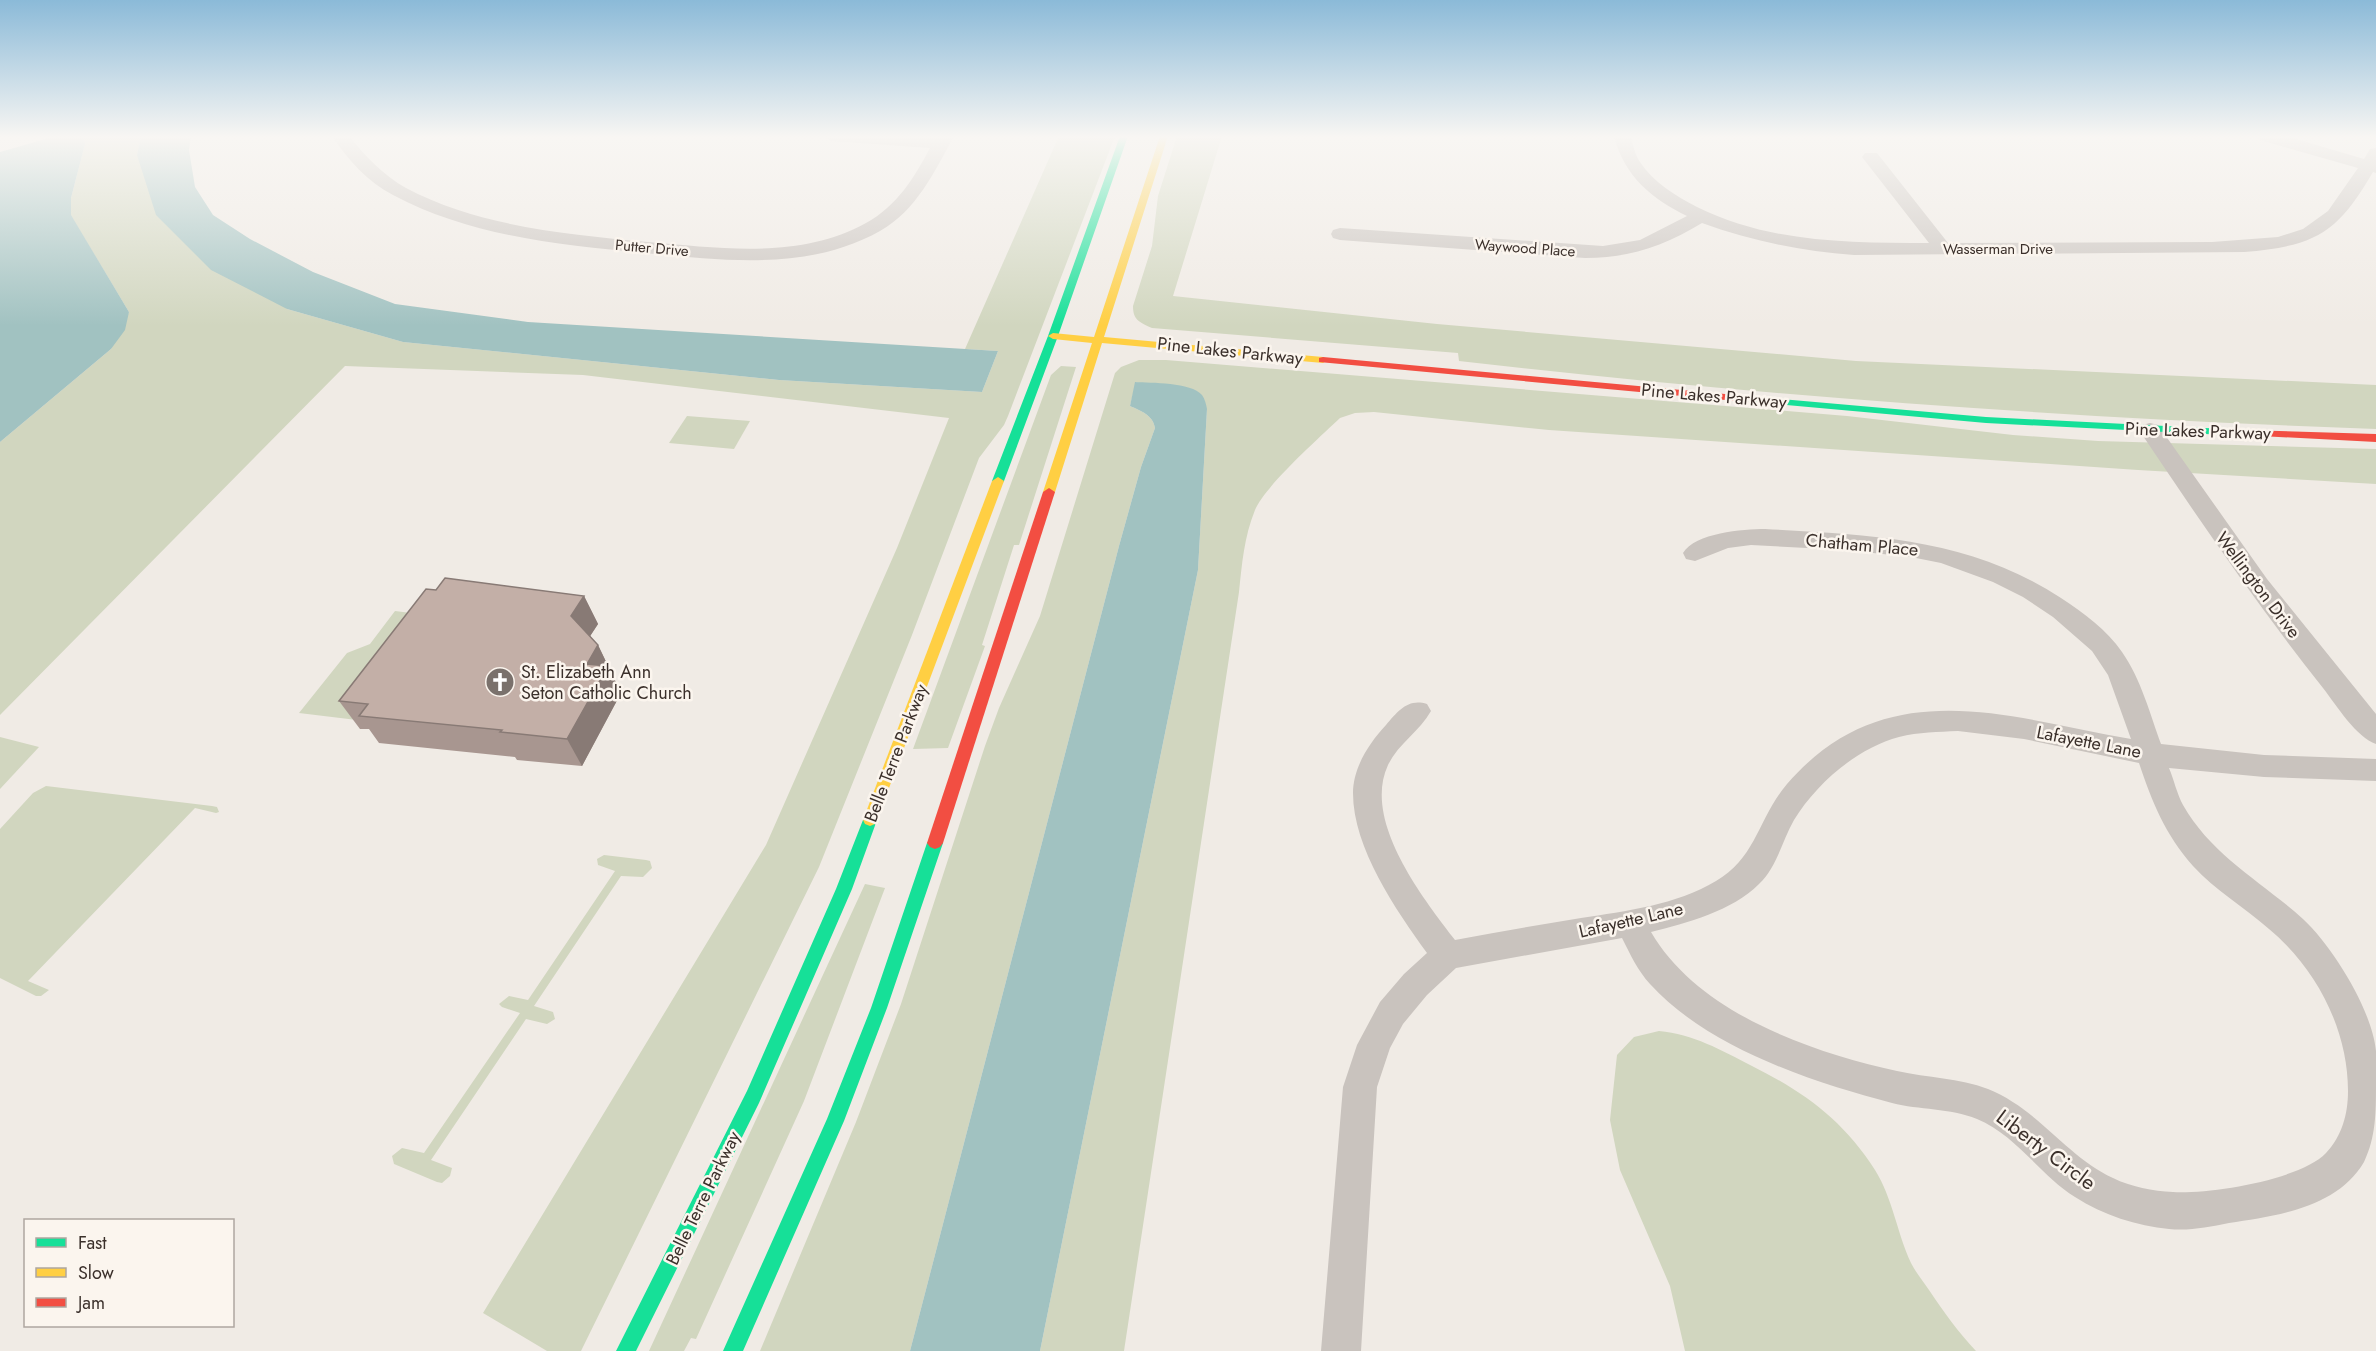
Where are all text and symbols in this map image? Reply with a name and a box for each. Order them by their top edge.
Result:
street label: Putter Drive [614,234,690,262]
street label: Waywood Place [1474,234,1576,263]
street label: Wasserman Drive [1943,238,2053,260]
street label: Pine Lakes Parkway [1156,330,1304,372]
street label: Pine Lakes Parkway [1640,377,1788,415]
street label: Pine Lakes Parkway [2125,415,2272,447]
street label: Wellington Drive [2209,526,2307,644]
street label: Chatham Place [1805,527,1919,563]
place label: St. Elizabeth Ann Seton Catholic Church [521,659,692,706]
church icon: St. Elizabeth Ann Seton Catholic Church [484,666,516,698]
street label: Belle Terre Parkway [858,680,934,826]
street label: Lafayette Lane [2034,719,2144,765]
street label: Lafayette Lane [1576,895,1686,945]
street label: Liberty Circle [1990,1103,2102,1198]
street label: Belle Terre Parkway [659,1127,747,1269]
legend [24,1219,234,1327]
text: Fast [78,1230,107,1256]
text: Slow [78,1260,115,1286]
text: Jam [76,1290,105,1316]

